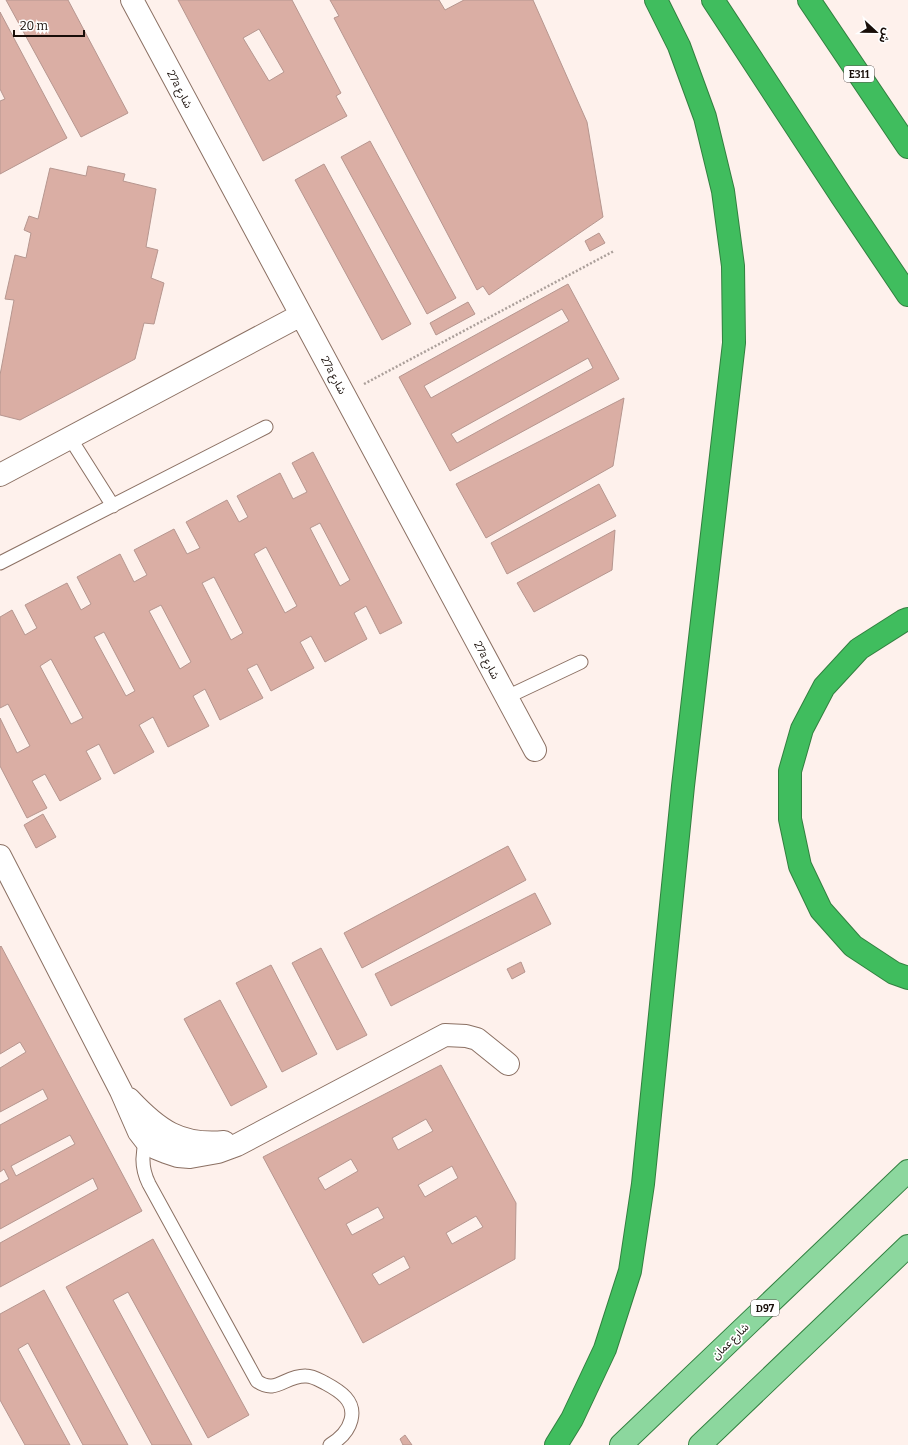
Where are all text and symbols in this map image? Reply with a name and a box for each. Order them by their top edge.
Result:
scale bar [14,12,84,38]
north arrow [856,12,896,52]
text: 20 m [20,19,49,33]
text: ش [876,26,894,45]
road number: E311 [844,66,874,82]
street label: 27a شارع [163,68,195,111]
street label: 27a شارع [317,354,349,397]
street label: 27a شارع [470,639,502,682]
road number: D97 [751,1300,779,1316]
street label: شارع عمان [709,1320,752,1363]

